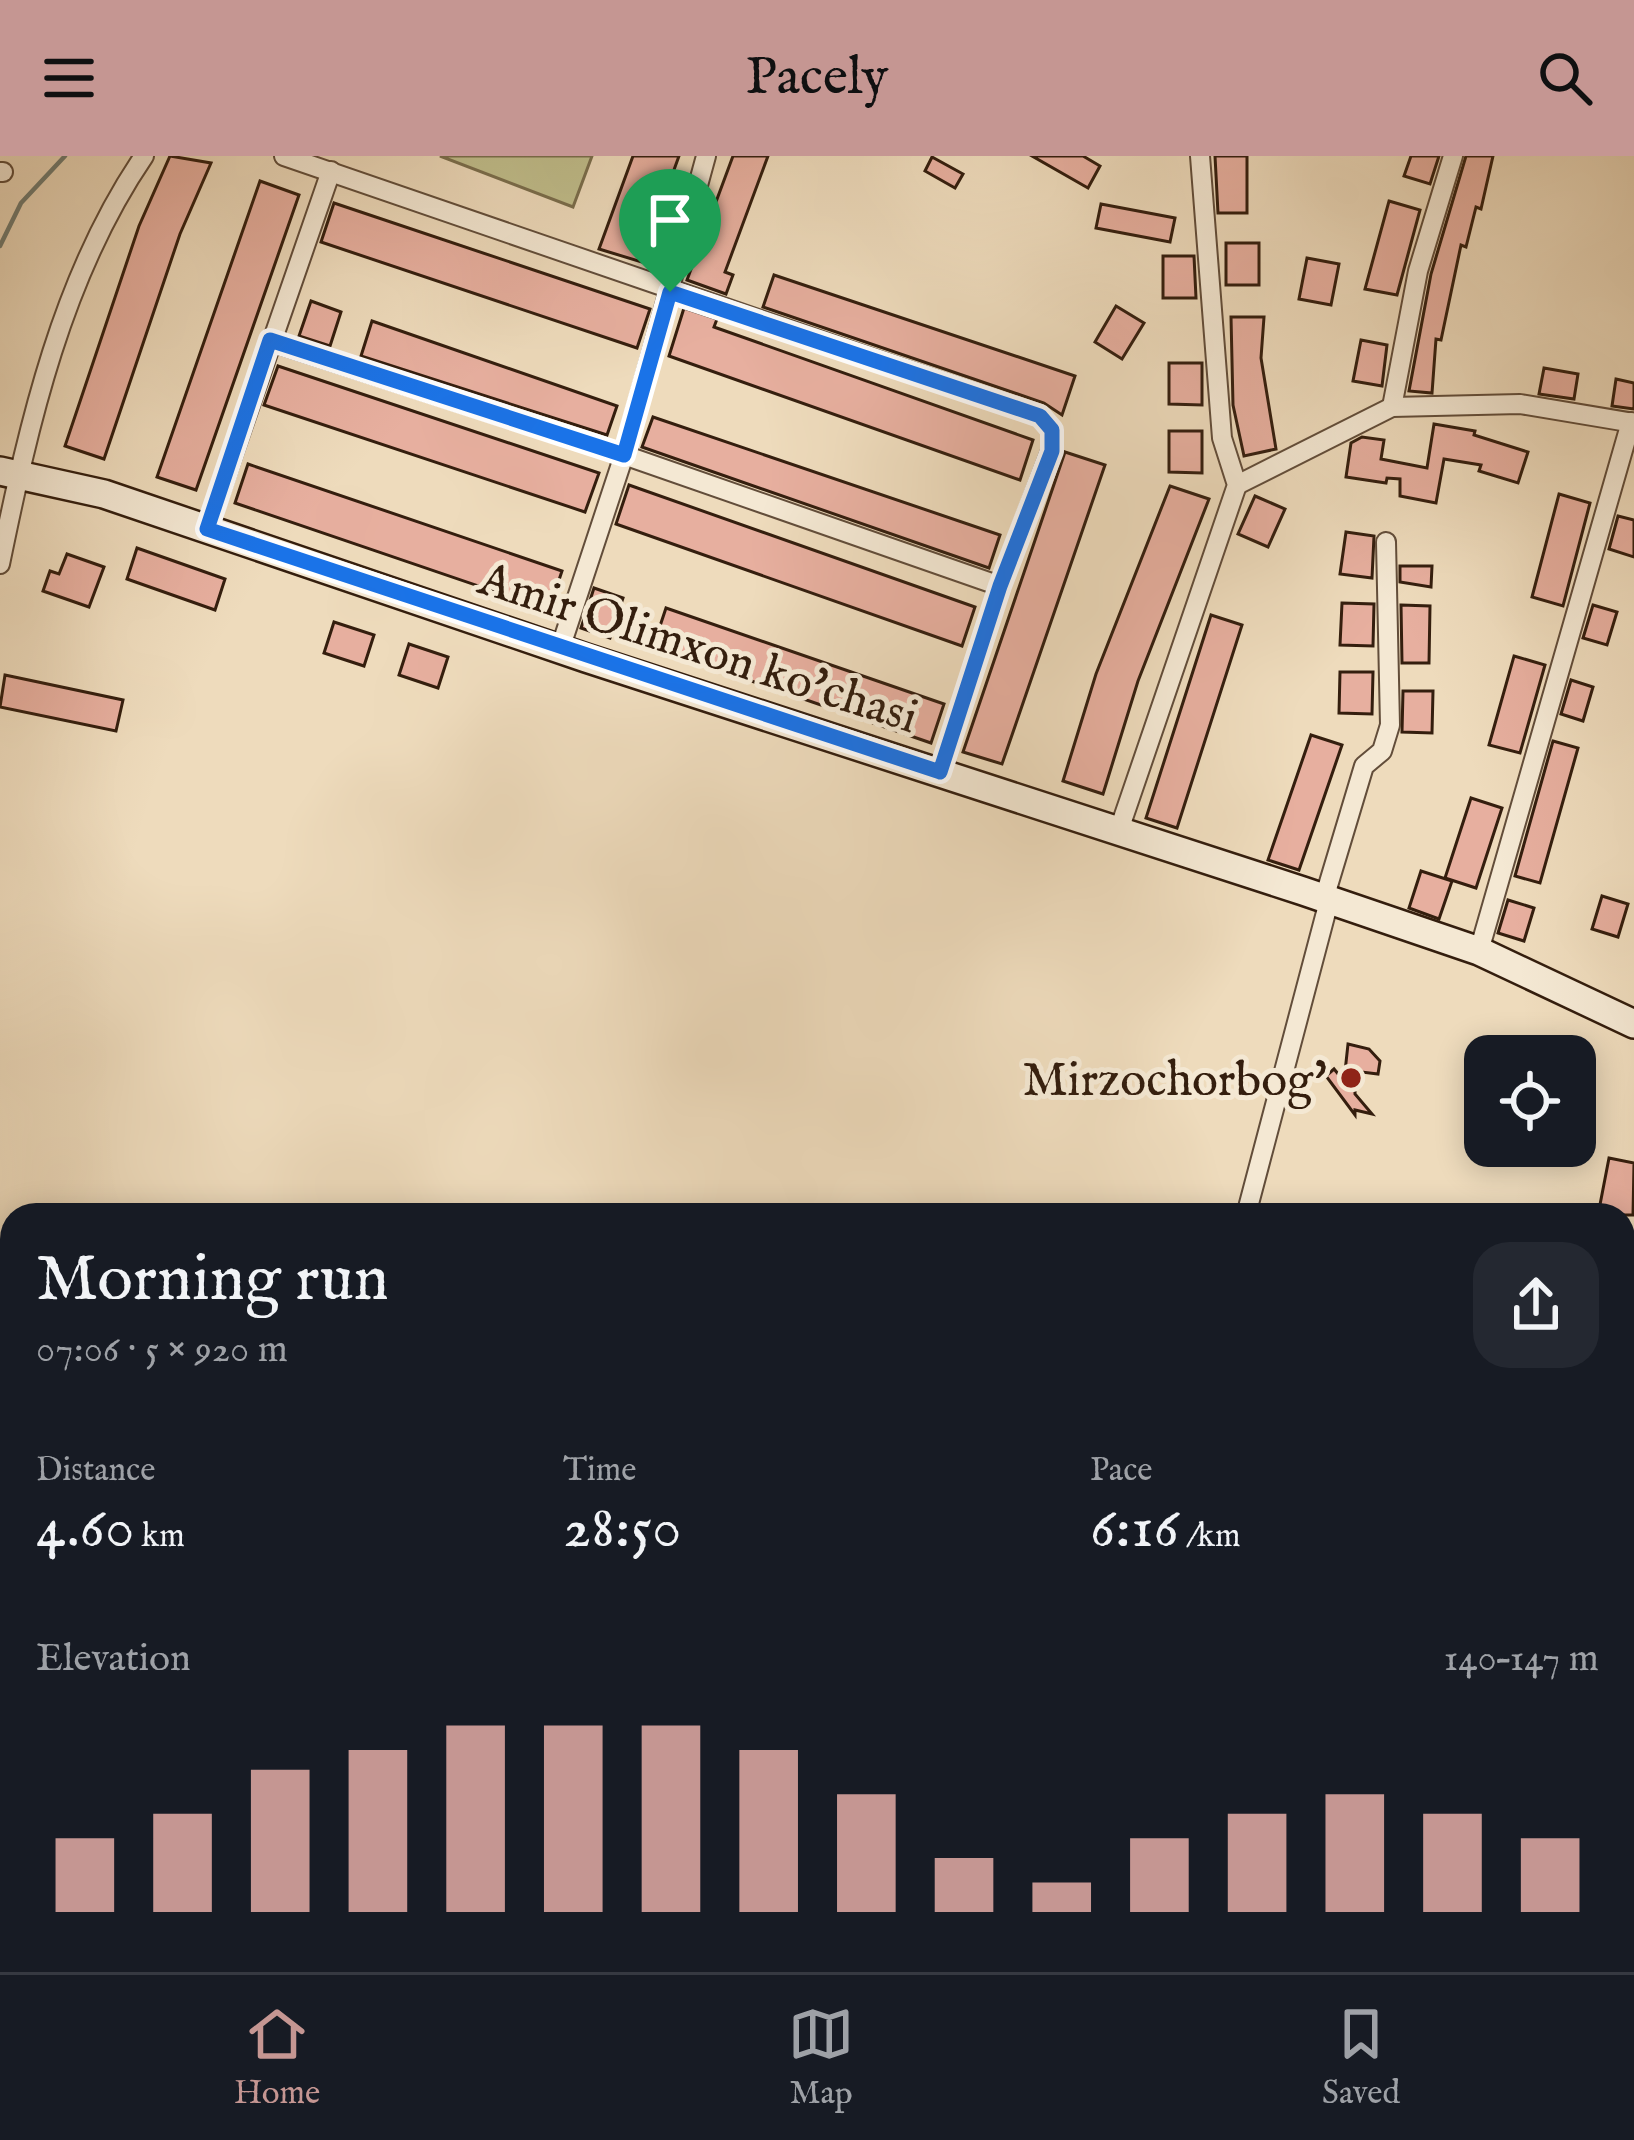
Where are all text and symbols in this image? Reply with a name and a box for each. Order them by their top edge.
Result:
text: Pacely [746,44,888,113]
icon: menu [36,45,102,111]
icon: search [1532,45,1598,111]
pin [619,169,721,292]
icon: arrive [637,187,703,253]
street label: Amir Olimxon ko'chasi [470,550,925,749]
map controls [1464,1035,1596,1167]
button: locate [1464,1035,1596,1167]
place label: Mirzochorbog' [1022,1052,1327,1112]
marker: Mirzochorbog' [1338,1065,1364,1091]
text: Morning run [36,1239,389,1323]
button: share [1473,1242,1599,1368]
text: 07:06 · 5 × 920 m [36,1326,288,1375]
text: Distance [36,1450,155,1492]
text: Time [563,1450,636,1492]
text: Pace [1090,1450,1152,1492]
text: 4.60 [36,1492,134,1568]
text: 28:50 [563,1492,681,1568]
text: 6:16 [1090,1492,1179,1568]
text: km [134,1516,185,1558]
text: /km [1179,1516,1240,1558]
text: Elevation [36,1635,191,1684]
text: 140–147 m [1444,1635,1599,1684]
tab: Home [234,2001,320,2115]
tab: Map [788,2001,854,2115]
tab: Saved [1322,2001,1400,2115]

